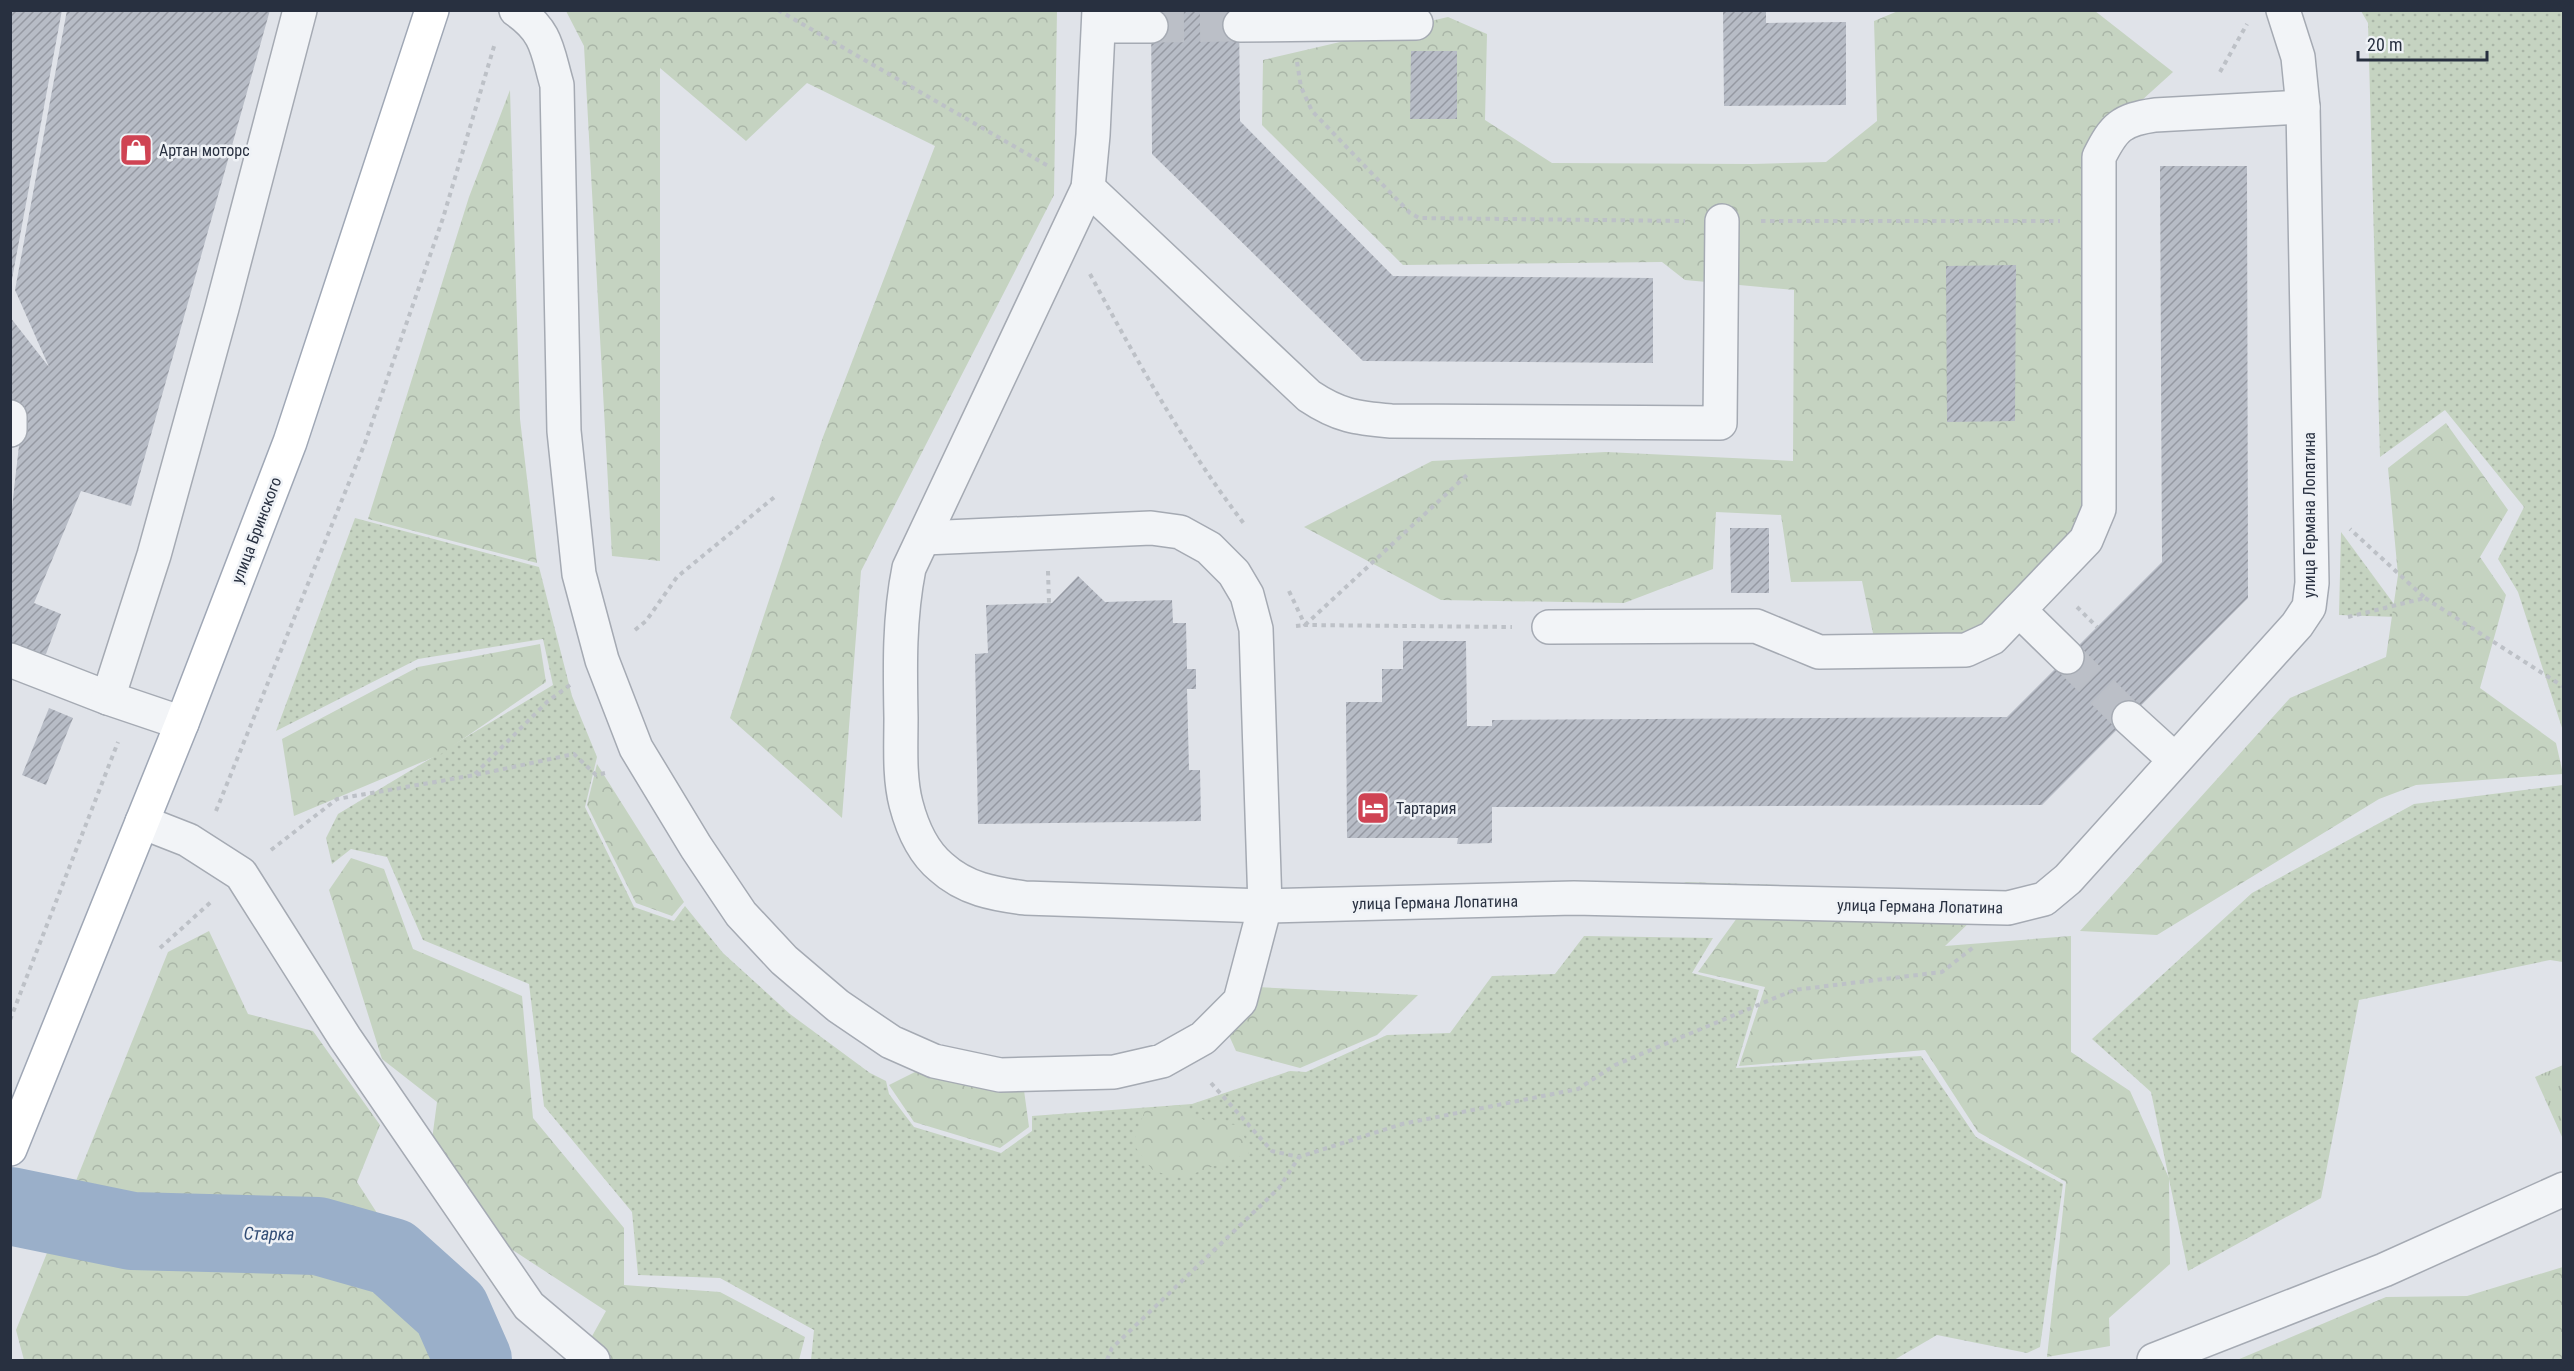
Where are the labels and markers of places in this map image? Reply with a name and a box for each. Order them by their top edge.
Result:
shop icon: Артан моторс [118,132,154,168]
place label: Артан моторс [159,141,250,160]
hotel icon: Тартария [1355,790,1391,826]
place label: Тартария [1396,799,1456,818]

